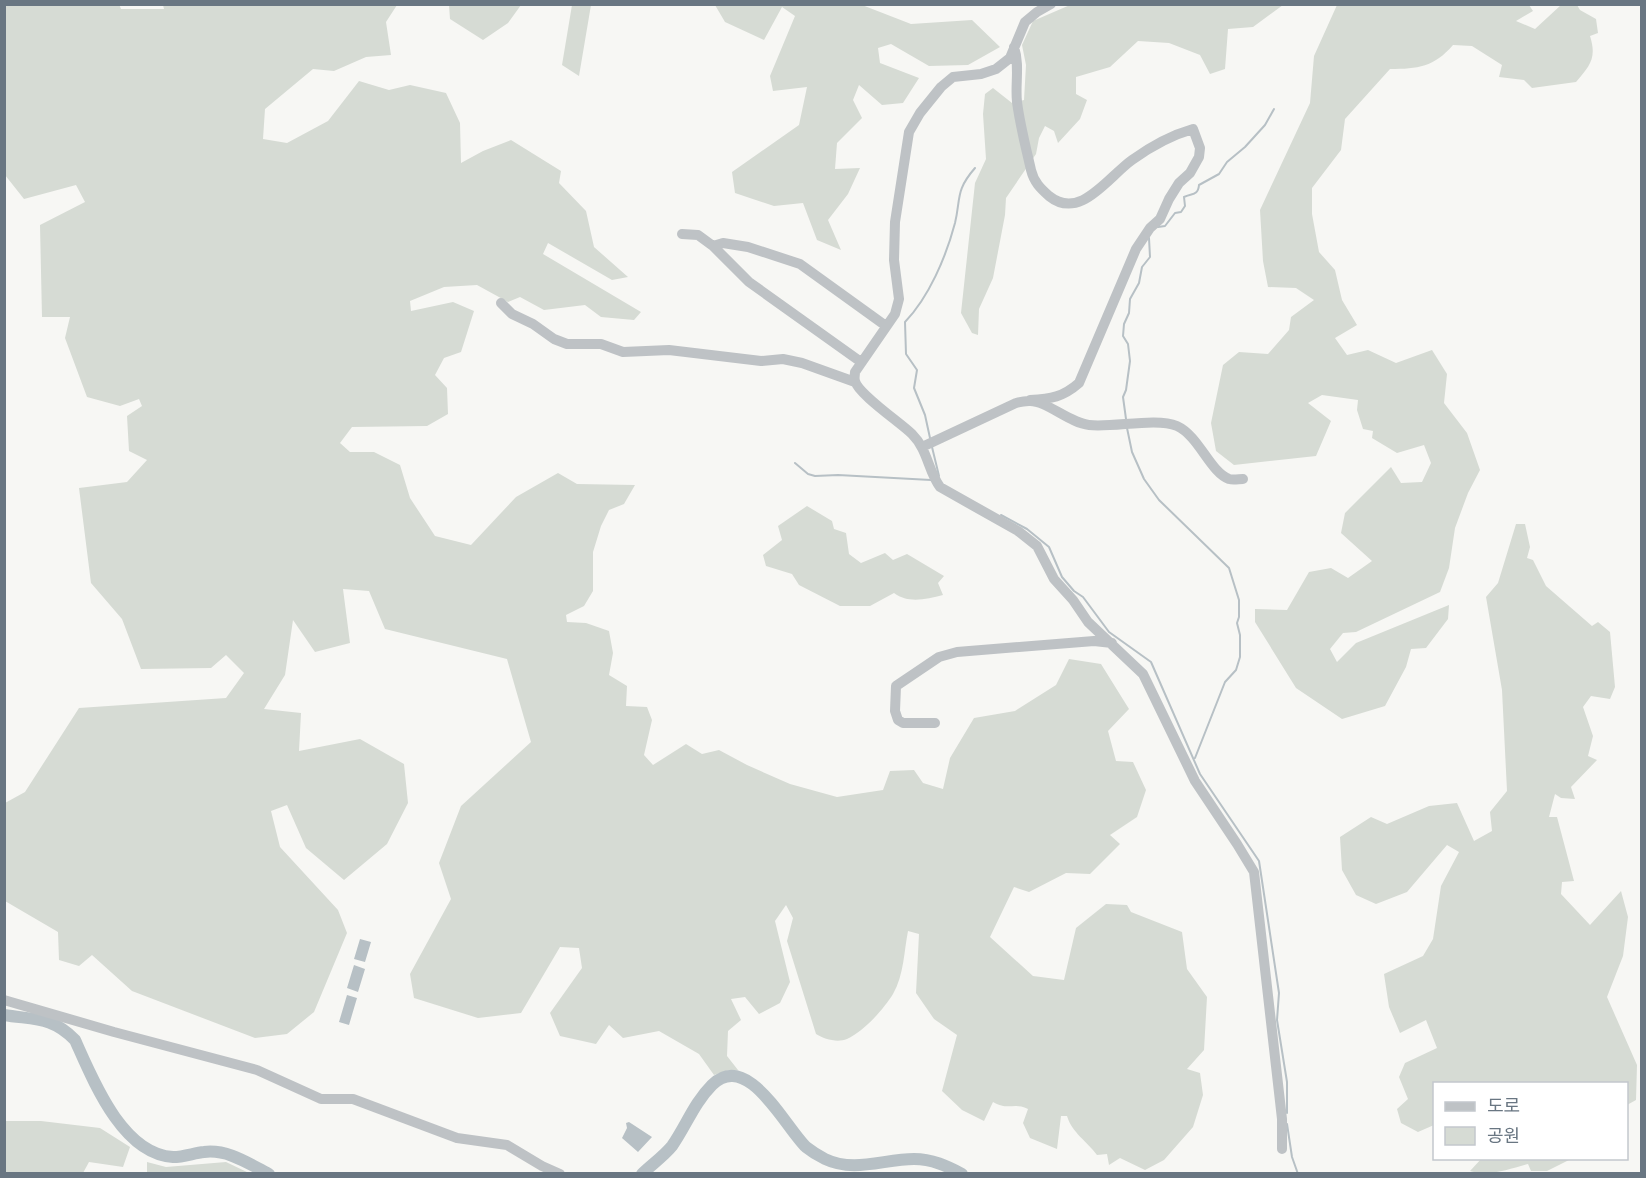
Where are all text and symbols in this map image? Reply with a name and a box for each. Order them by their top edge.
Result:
legend [1433,1082,1628,1160]
text: 도로 [1487,1095,1520,1117]
text: 공원 [1487,1125,1520,1147]

